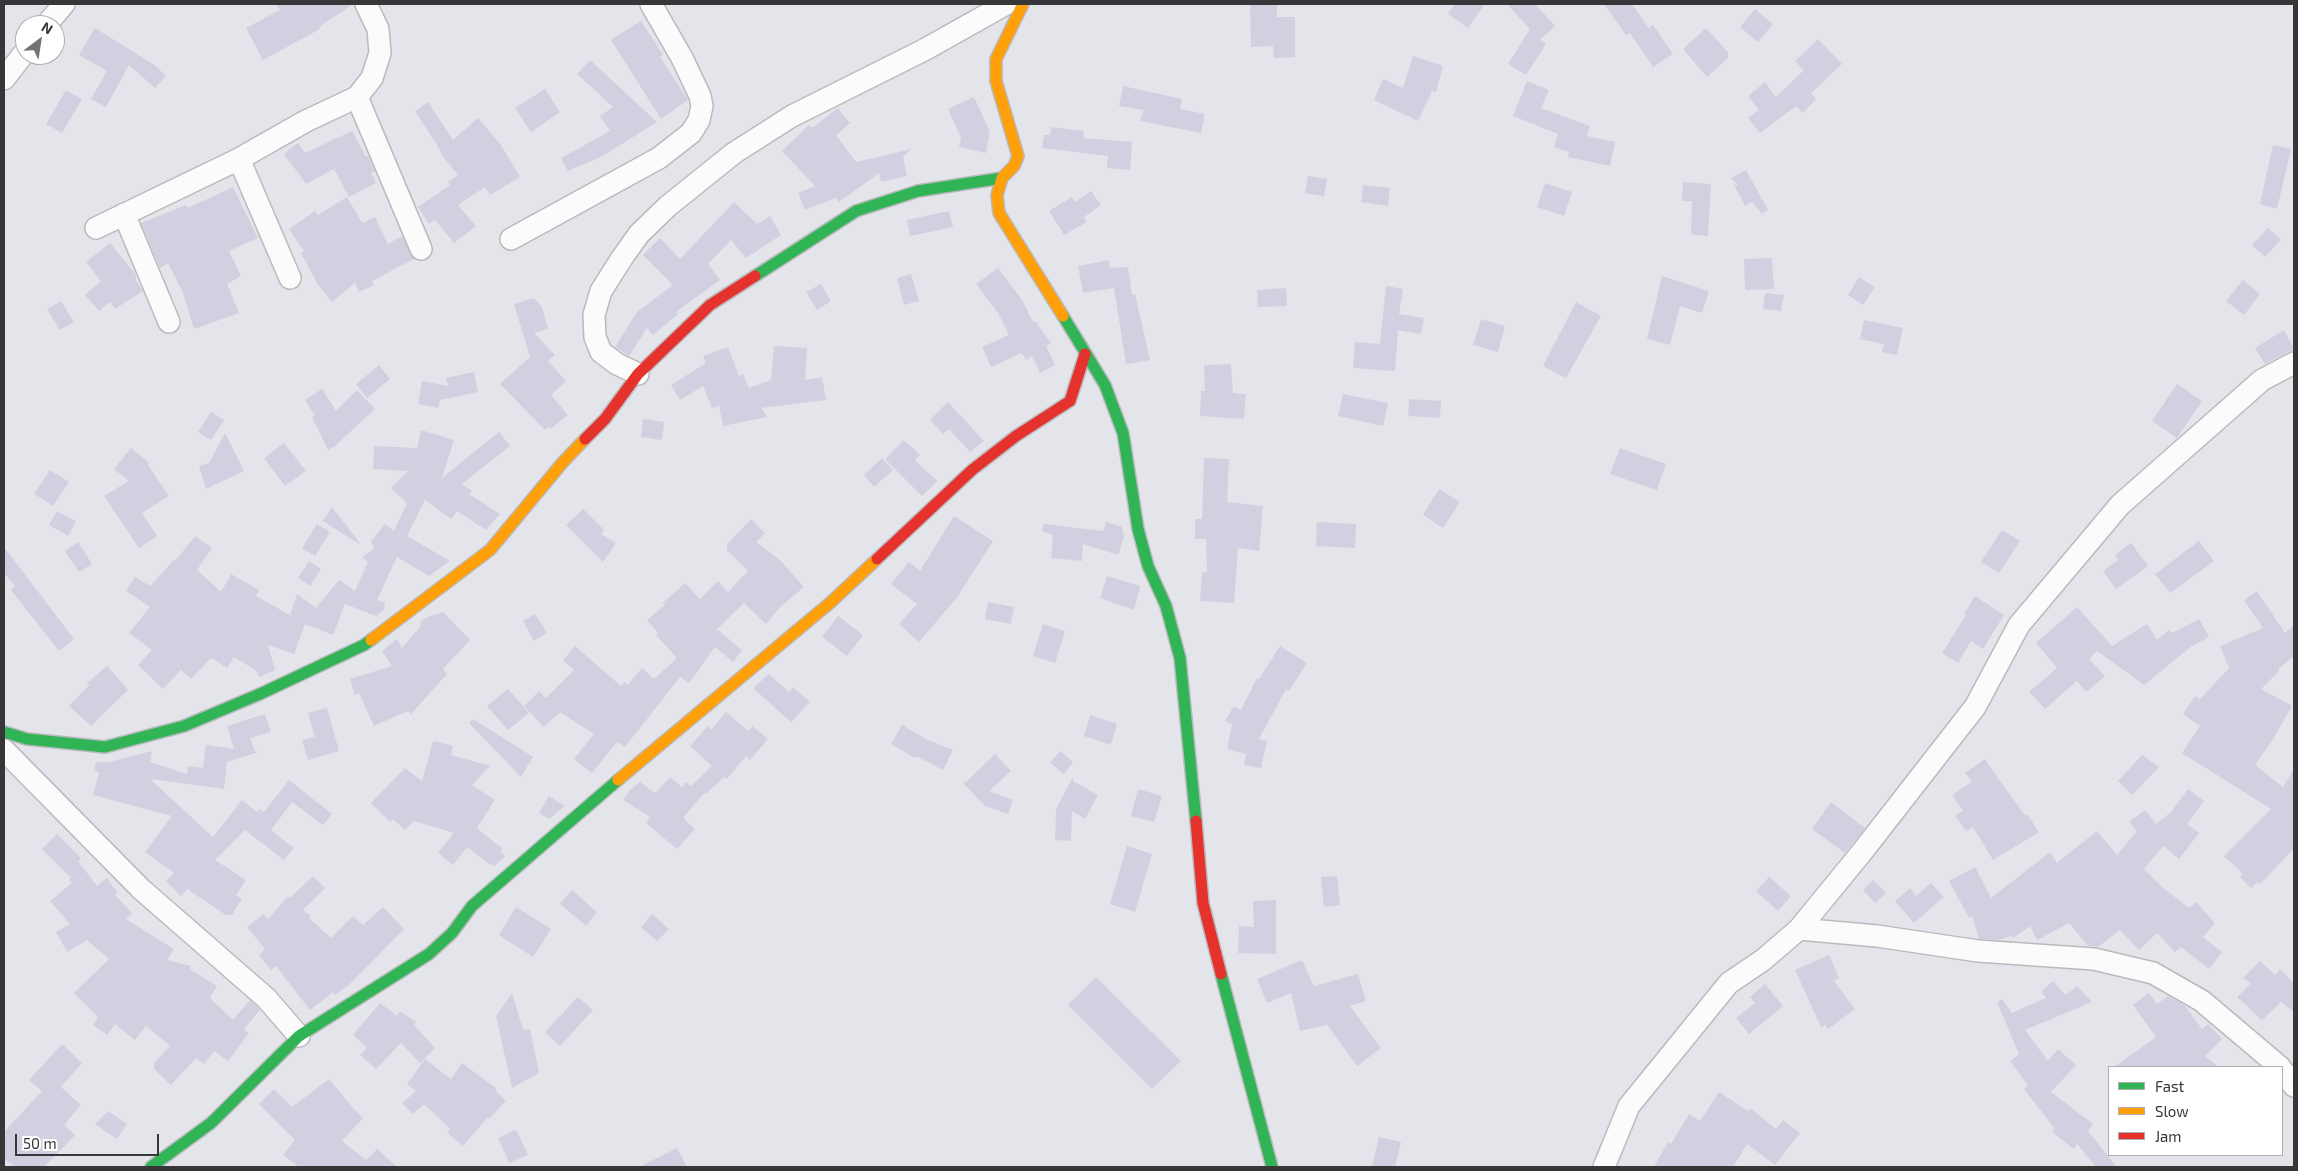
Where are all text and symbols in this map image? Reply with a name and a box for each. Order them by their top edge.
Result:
north arrow [15,15,65,65]
text: N [39,18,56,37]
legend [2108,1066,2283,1156]
text: Fast [2155,1077,2184,1095]
text: Slow [2155,1102,2189,1120]
scale bar [18,1124,161,1156]
text: Jam [2155,1127,2181,1145]
text: 50 m [23,1134,57,1152]

